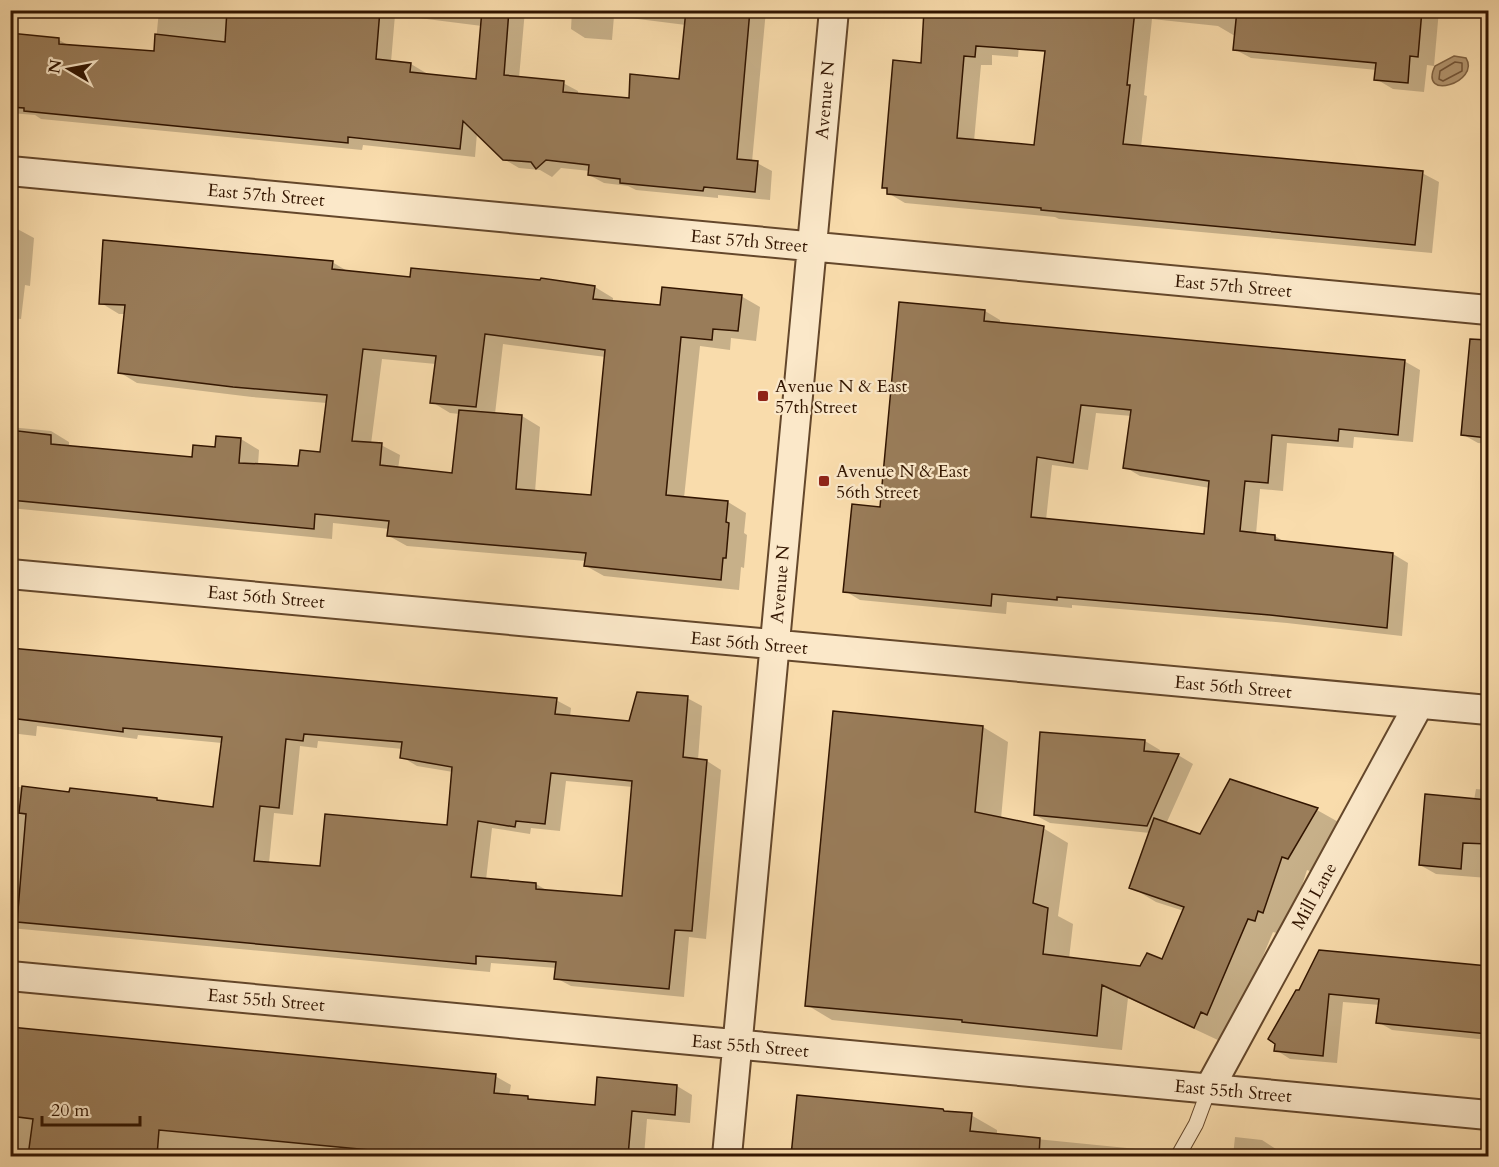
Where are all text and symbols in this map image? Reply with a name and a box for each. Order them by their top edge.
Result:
north arrow [39,39,99,99]
text: N [43,58,67,75]
street label: Avenue N [810,59,841,140]
street label: East 57th Street [206,178,326,213]
street label: East 57th Street [689,224,809,259]
street label: East 57th Street [1173,269,1293,304]
place label: Avenue N & East 57th Street [775,374,908,420]
marker: Avenue N & East 57th Street [756,389,770,403]
place label: Avenue N & East 56th Street [836,459,969,505]
marker: Avenue N & East 56th Street [817,474,831,488]
street label: Avenue N [765,543,796,624]
street label: East 56th Street [206,580,326,615]
street label: East 56th Street [689,626,809,661]
street label: East 56th Street [1173,670,1293,705]
street label: Mill Lane [1286,858,1343,934]
street label: East 55th Street [206,983,326,1018]
street label: East 55th Street [690,1029,810,1064]
street label: East 55th Street [1173,1074,1293,1109]
scale bar [42,1089,140,1127]
text: 20 m [51,1098,90,1123]

